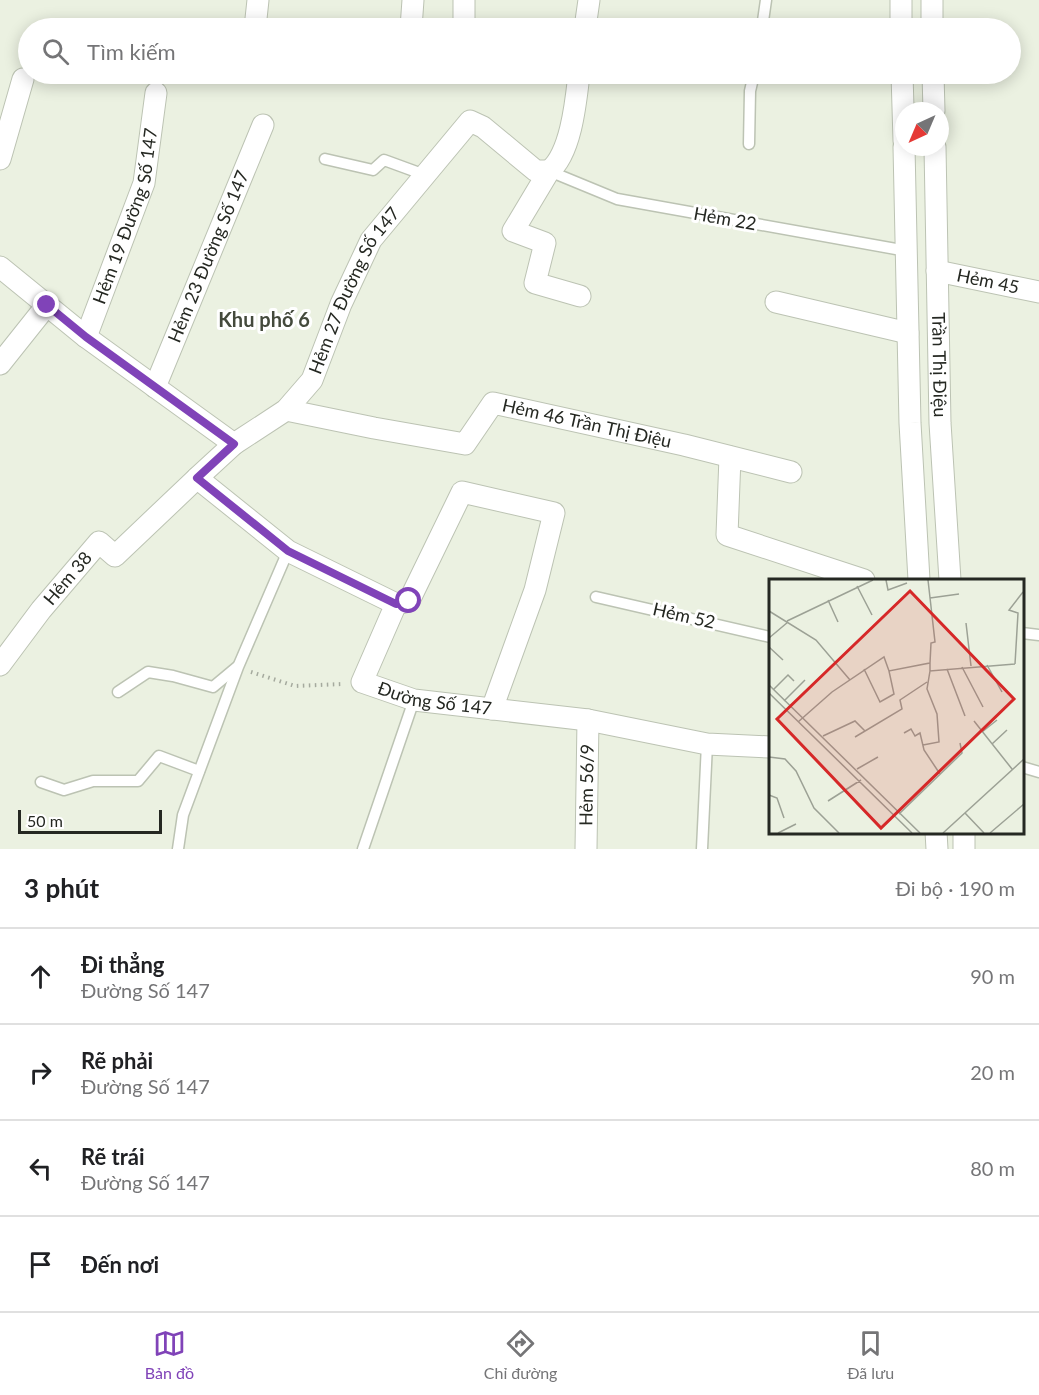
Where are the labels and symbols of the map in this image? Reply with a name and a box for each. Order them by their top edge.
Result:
north arrow [895,102,949,156]
street label: Hẻm 19 Đường Số 147 [87,127,161,307]
street label: Hẻm 23 Đường Số 147 [163,167,253,345]
street label: Hẻm 27 Đường Số 147 [303,202,404,377]
street label: Hẻm 22 [692,202,758,234]
street label: Hẻm 45 [955,263,1021,298]
route end [33,291,59,317]
district label: Khu phố 6 [218,307,310,331]
street label: Trần Thị Điệu [928,312,952,418]
street label: Hẻm 46 Trần Thị Điệu [500,393,674,452]
street label: Hẻm 38 [38,547,96,609]
inset map [769,579,1024,834]
route start [395,587,421,613]
street label: Hẻm 52 [651,597,718,633]
street label: Đường Số 147 [375,676,493,719]
street label: Hẻm 56/9 [574,744,598,826]
scale bar [18,807,162,834]

